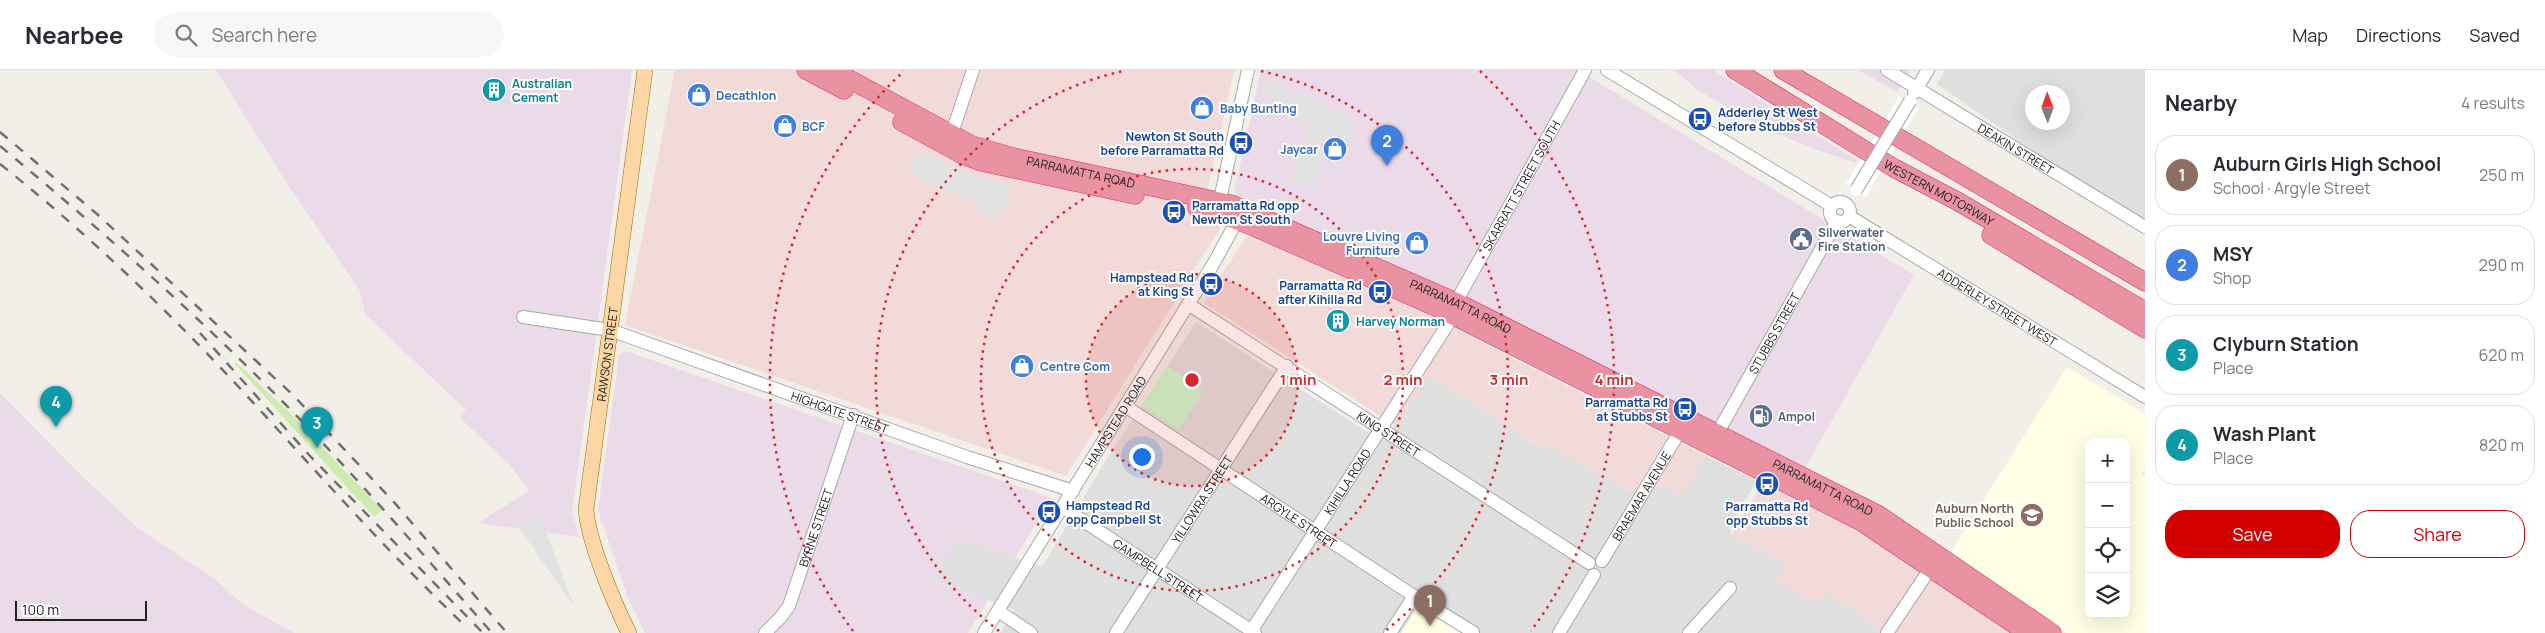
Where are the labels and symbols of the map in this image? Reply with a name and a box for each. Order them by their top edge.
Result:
place label: Australian Cement [512,75,572,106]
building icon: Australian Cement [481,77,507,103]
shop icon: Decathlon [686,82,712,108]
north arrow [2025,85,2070,130]
place label: Decathlon [716,87,776,104]
shop icon: Baby Bunting [1189,95,1215,121]
place label: Baby Bunting [1220,100,1297,117]
place label: Adderley St West before Stubbs St [1718,104,1818,135]
bus stop icon: Adderley St West before Stubbs St [1687,106,1713,132]
shop icon: BCF [772,113,798,139]
street label: SKARRATT STREET SOUTH [1478,117,1564,253]
place label: BCF [802,118,825,135]
street label: DEAKIN STREET [1975,119,2058,179]
pin: 2 [1371,125,1403,166]
place label: Newton St South before Parramatta Rd [1101,128,1224,159]
bus stop icon: Newton St South before Parramatta Rd [1228,130,1254,156]
shop icon: Jaycar [1322,136,1348,162]
place label: Jaycar [1280,141,1318,158]
street label: PARRAMATTA ROAD [1025,152,1137,192]
street label: WESTERN MOTORWAY [1881,155,1998,230]
place label: Parramatta Rd opp Newton St South [1192,197,1299,228]
bus stop icon: Parramatta Rd opp Newton St South [1161,199,1187,225]
place label: Silverwater Fire Station [1818,224,1885,255]
public building icon: Silverwater Fire Station [1788,226,1814,252]
place label: Louvre Living Furniture [1323,228,1400,259]
shop icon: Louvre Living Furniture [1404,230,1430,256]
street label: ADDERLEY STREET WEST [1935,264,2061,350]
place label: Hampstead Rd at King St [1110,269,1194,300]
bus stop icon: Hampstead Rd at King St [1198,271,1224,297]
street label: PARRAMATTA ROAD [1407,275,1515,337]
place label: Parramatta Rd after Kihilla Rd [1278,277,1362,308]
bus stop icon: Parramatta Rd after Kihilla Rd [1367,279,1393,305]
street label: STUBBS STREET [1744,289,1804,377]
street label: RAWSON STREET [592,305,622,402]
building icon: Harvey Norman [1325,308,1351,334]
place label: Harvey Norman [1356,313,1445,330]
shop icon: Centre Com [1009,353,1035,379]
place label: Centre Com [1040,358,1110,375]
text: 1 min [1280,369,1316,390]
text: 2 min [1383,369,1423,390]
text: 3 min [1490,369,1528,390]
text: 4 min [1594,369,1634,390]
centre of rings [1183,371,1201,389]
street label: HAMPSTEAD ROAD [1081,373,1150,470]
pin: 4 [40,386,72,427]
street label: HIGHGATE STREET [789,387,892,437]
place label: Parramatta Rd at Stubbs St [1585,394,1668,425]
bus stop icon: Parramatta Rd at Stubbs St [1672,396,1698,422]
fuel station icon: Ampol [1748,403,1774,429]
pin: 3 [301,407,333,448]
street label: KING STREET [1354,407,1424,461]
place label: Ampol [1778,408,1815,425]
your location [1129,444,1155,470]
street label: KIHILLA ROAD [1320,445,1374,518]
street label: BRAEMAR AVENUE [1608,448,1675,544]
street label: YILLOWRA STREET [1167,451,1237,546]
street label: PARRAMATTA ROAD [1770,454,1876,519]
bus stop icon: Parramatta Rd opp Stubbs St [1754,471,1780,497]
street label: BYRNE STREET [794,485,837,569]
street label: ARGYLE STREET [1257,489,1341,552]
place label: Hampstead Rd opp Campbell St [1066,497,1161,528]
place label: Parramatta Rd opp Stubbs St [1726,498,1808,529]
bus stop icon: Hampstead Rd opp Campbell St [1036,499,1062,525]
place label: Auburn North Public School [1935,500,2014,531]
school or university icon: Auburn North Public School [2019,502,2045,528]
street label: CAMPBELL STREET [1110,534,1207,606]
pin: 1 [1414,585,1446,626]
scale bar [15,598,148,621]

